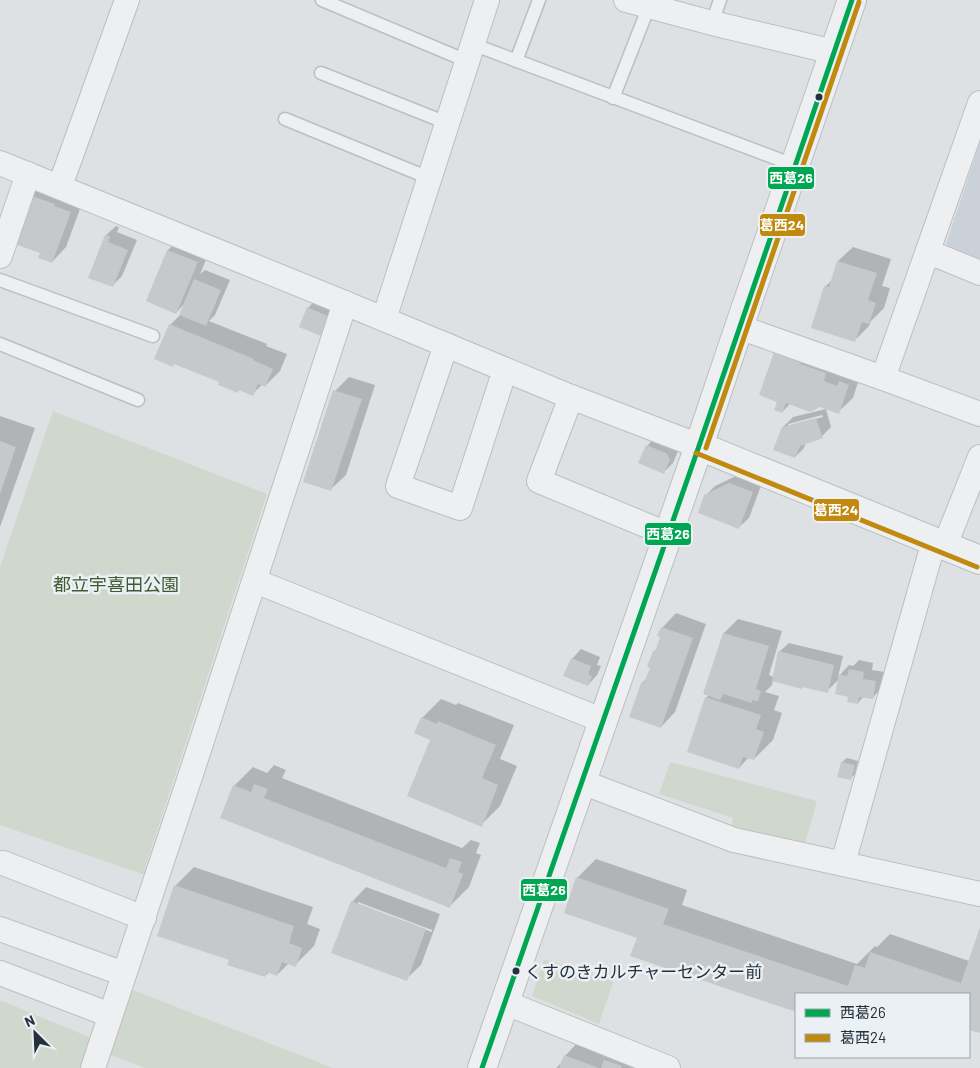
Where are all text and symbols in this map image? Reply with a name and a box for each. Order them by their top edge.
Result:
unlabelled marker [814,92,824,102]
line badge: 西葛26 [767,166,815,190]
text: 西葛26 [769,169,813,186]
line badge: 葛西24 [759,213,806,237]
text: 葛西24 [760,216,804,233]
line badge: 葛西24 [813,498,860,522]
text: 葛西24 [814,501,858,518]
line badge: 西葛26 [644,522,692,546]
text: 西葛26 [646,525,690,542]
park label: 都立宇喜田公園 [53,573,179,595]
line badge: 西葛26 [520,878,568,902]
text: 西葛26 [522,881,566,898]
place label: くすのきカルチャーセンター前 [525,961,762,981]
marker: くすのきカルチャーセンター前 [511,966,521,976]
legend [795,993,970,1058]
text: 西葛26 [840,1003,886,1021]
north arrow [10,1008,60,1058]
text: N [22,1011,37,1030]
text: 葛西24 [840,1028,886,1046]

